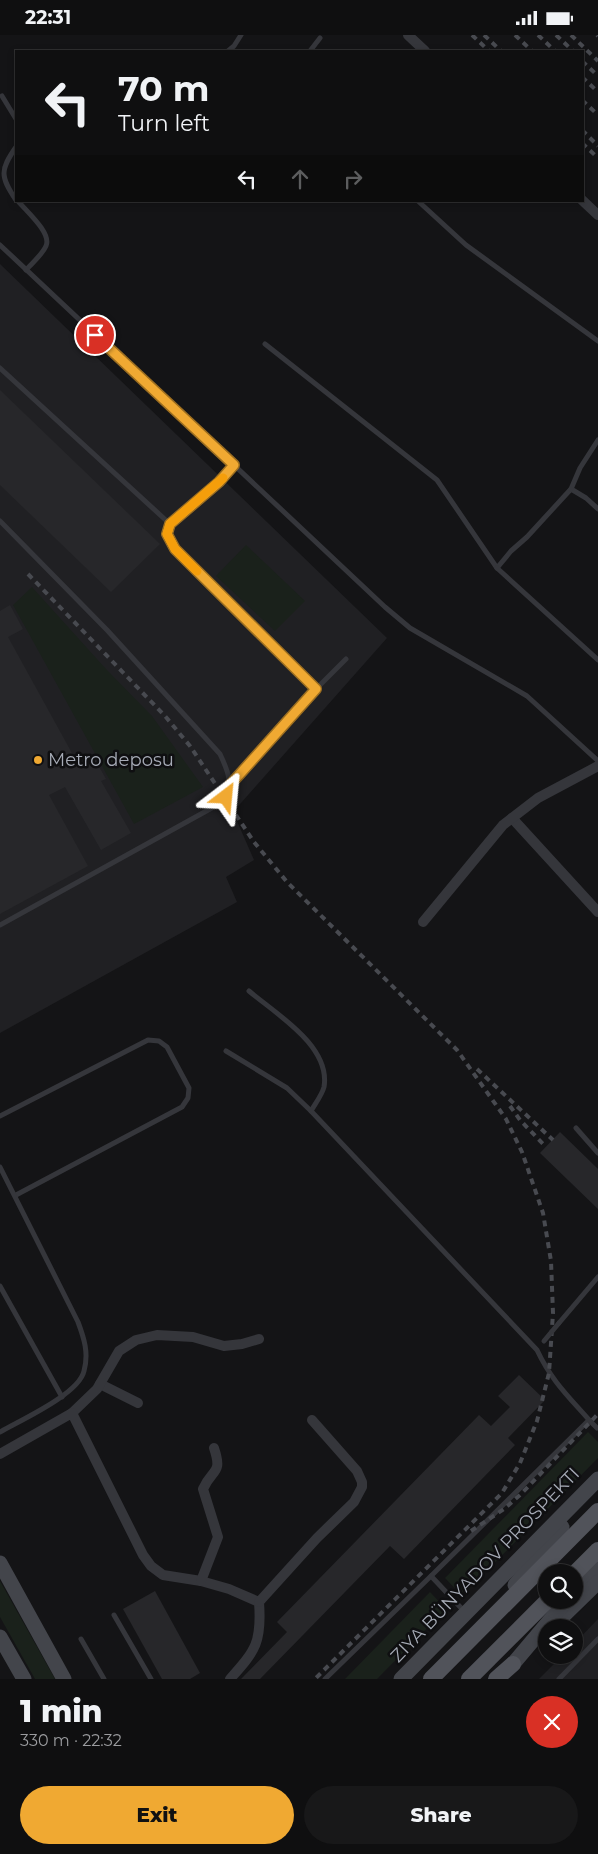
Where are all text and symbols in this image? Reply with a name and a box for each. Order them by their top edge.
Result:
text: 22:31 [25,6,71,29]
text: 70 m [118,67,209,110]
icon: left [35,70,100,135]
text: Turn left [118,110,210,137]
icon: left [233,165,261,193]
icon: ahead [286,165,314,193]
icon: right [339,165,367,193]
pin [74,314,116,356]
icon: arrive [81,321,109,349]
place label: Metro deposu [48,749,174,771]
marker: Metro deposu [32,754,44,766]
position arrow [199,770,251,822]
street label: ZIYA BÜNYADOV PROSPEKTI [386,1463,584,1667]
map controls [538,1564,583,1664]
button: search [538,1564,583,1609]
button: layers [538,1619,583,1664]
text: 1 min [20,1693,103,1730]
button: close [526,1696,578,1748]
text: 330 m · 22:32 [20,1731,122,1750]
button: Exit [20,1786,294,1844]
button: Share [304,1786,578,1844]

